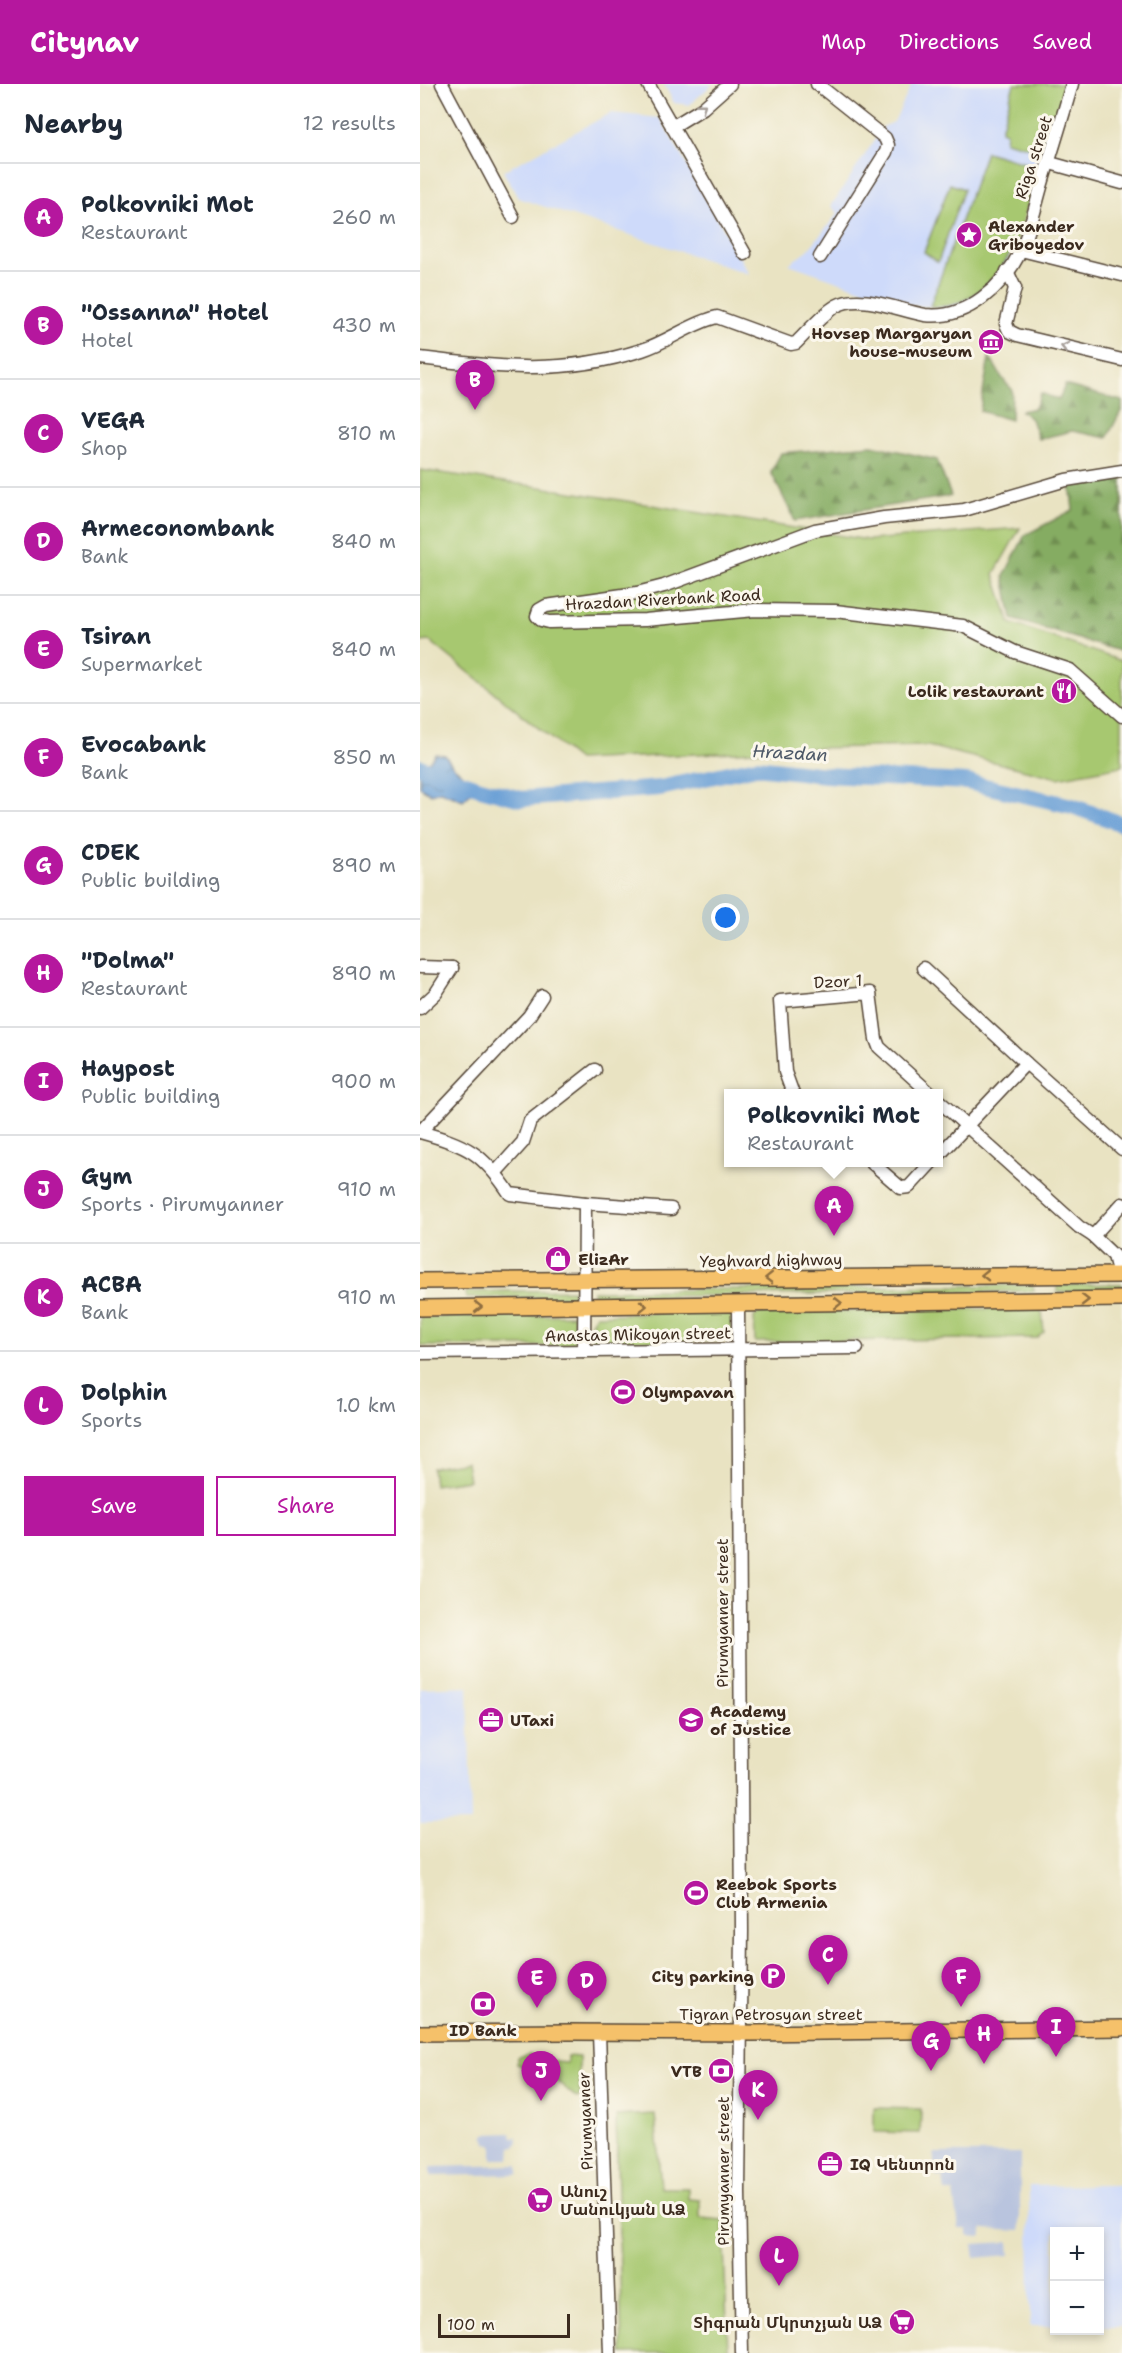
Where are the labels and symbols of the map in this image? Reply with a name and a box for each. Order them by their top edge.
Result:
one-way arrow [696,104,707,115]
street label: Riga street [1010,113,1057,201]
place label: Alexander Griboyedov [988,216,1085,255]
place icon: Alexander Griboyedov [954,220,984,250]
place label: Hovsep Margaryan house-museum [811,323,972,362]
museum icon: Hovsep Margaryan house-museum [976,327,1006,357]
one-way arrow [1060,341,1070,354]
pin: B [456,360,494,410]
street label: Hrazdan Riverbank Road [565,584,761,615]
restaurant icon: Lolik restaurant [1049,676,1079,706]
place label: Lolik restaurant [908,681,1044,702]
water label: Hrazdan [752,739,828,767]
your location [711,903,740,932]
street label: Dzor 1 [813,970,863,993]
pin: A [814,1186,854,1236]
shop icon: ElizAr [543,1244,573,1274]
place label: ElizAr [578,1249,629,1270]
street label: Yeghvard highway [699,1249,843,1272]
one-way arrow [981,1269,990,1282]
one-way arrow [765,1272,774,1284]
one-way arrow [1081,1293,1090,1306]
one-way arrow [833,1297,842,1309]
one-way arrow [638,1300,647,1312]
one-way arrow [474,1301,483,1313]
street label: Anastas Mikoyan street [545,1322,731,1347]
sports icon: Olympavan [608,1377,638,1407]
place label: Olympavan [642,1382,734,1403]
street label: Pirumyanner street [712,1538,733,1688]
place label: Academy of Justice [710,1701,792,1740]
office icon: UTaxi [476,1705,506,1735]
school or university icon: Academy of Justice [676,1705,706,1735]
place label: UTaxi [510,1710,554,1731]
place label: Reebok Sports Club Armenia [716,1874,837,1913]
sports icon: Reebok Sports Club Armenia [681,1878,711,1908]
pin: C [808,1936,848,1985]
pin: E [518,1958,556,2008]
pin: F [942,1958,980,2007]
parking icon: City parking [758,1961,788,1991]
pin: D [568,1962,606,2011]
place label: City parking [652,1966,754,1987]
bank icon: ID Bank [468,1989,498,2019]
street label: Tigran Petrosyan street [679,2004,863,2025]
pin: I [1036,2008,1076,2057]
pin: H [964,2014,1004,2064]
place label: ID Bank [449,2020,517,2041]
pin: G [912,2022,950,2071]
pin: J [522,2052,560,2101]
bank icon: VTB [706,2056,736,2086]
place label: VTB [671,2061,702,2082]
pin: K [738,2070,778,2120]
street label: Pirumyanner [573,2072,598,2170]
street label: Pirumyanner street [713,2096,734,2246]
office icon: IQ Կենտրոն [815,2149,845,2179]
place label: IQ Կենտրոն [850,2154,955,2175]
place label: Անուշ Մանուկյան ԱՁ [560,2181,686,2220]
supermarket icon: Անուշ Մանուկյան ԱՁ [525,2185,555,2215]
pin: L [760,2236,798,2286]
supermarket icon: Տիգրան Մկրտչյան ԱՁ [887,2307,917,2337]
scale bar [438,2311,570,2338]
place label: Տիգրան Մկրտչյան ԱՁ [693,2312,882,2333]

